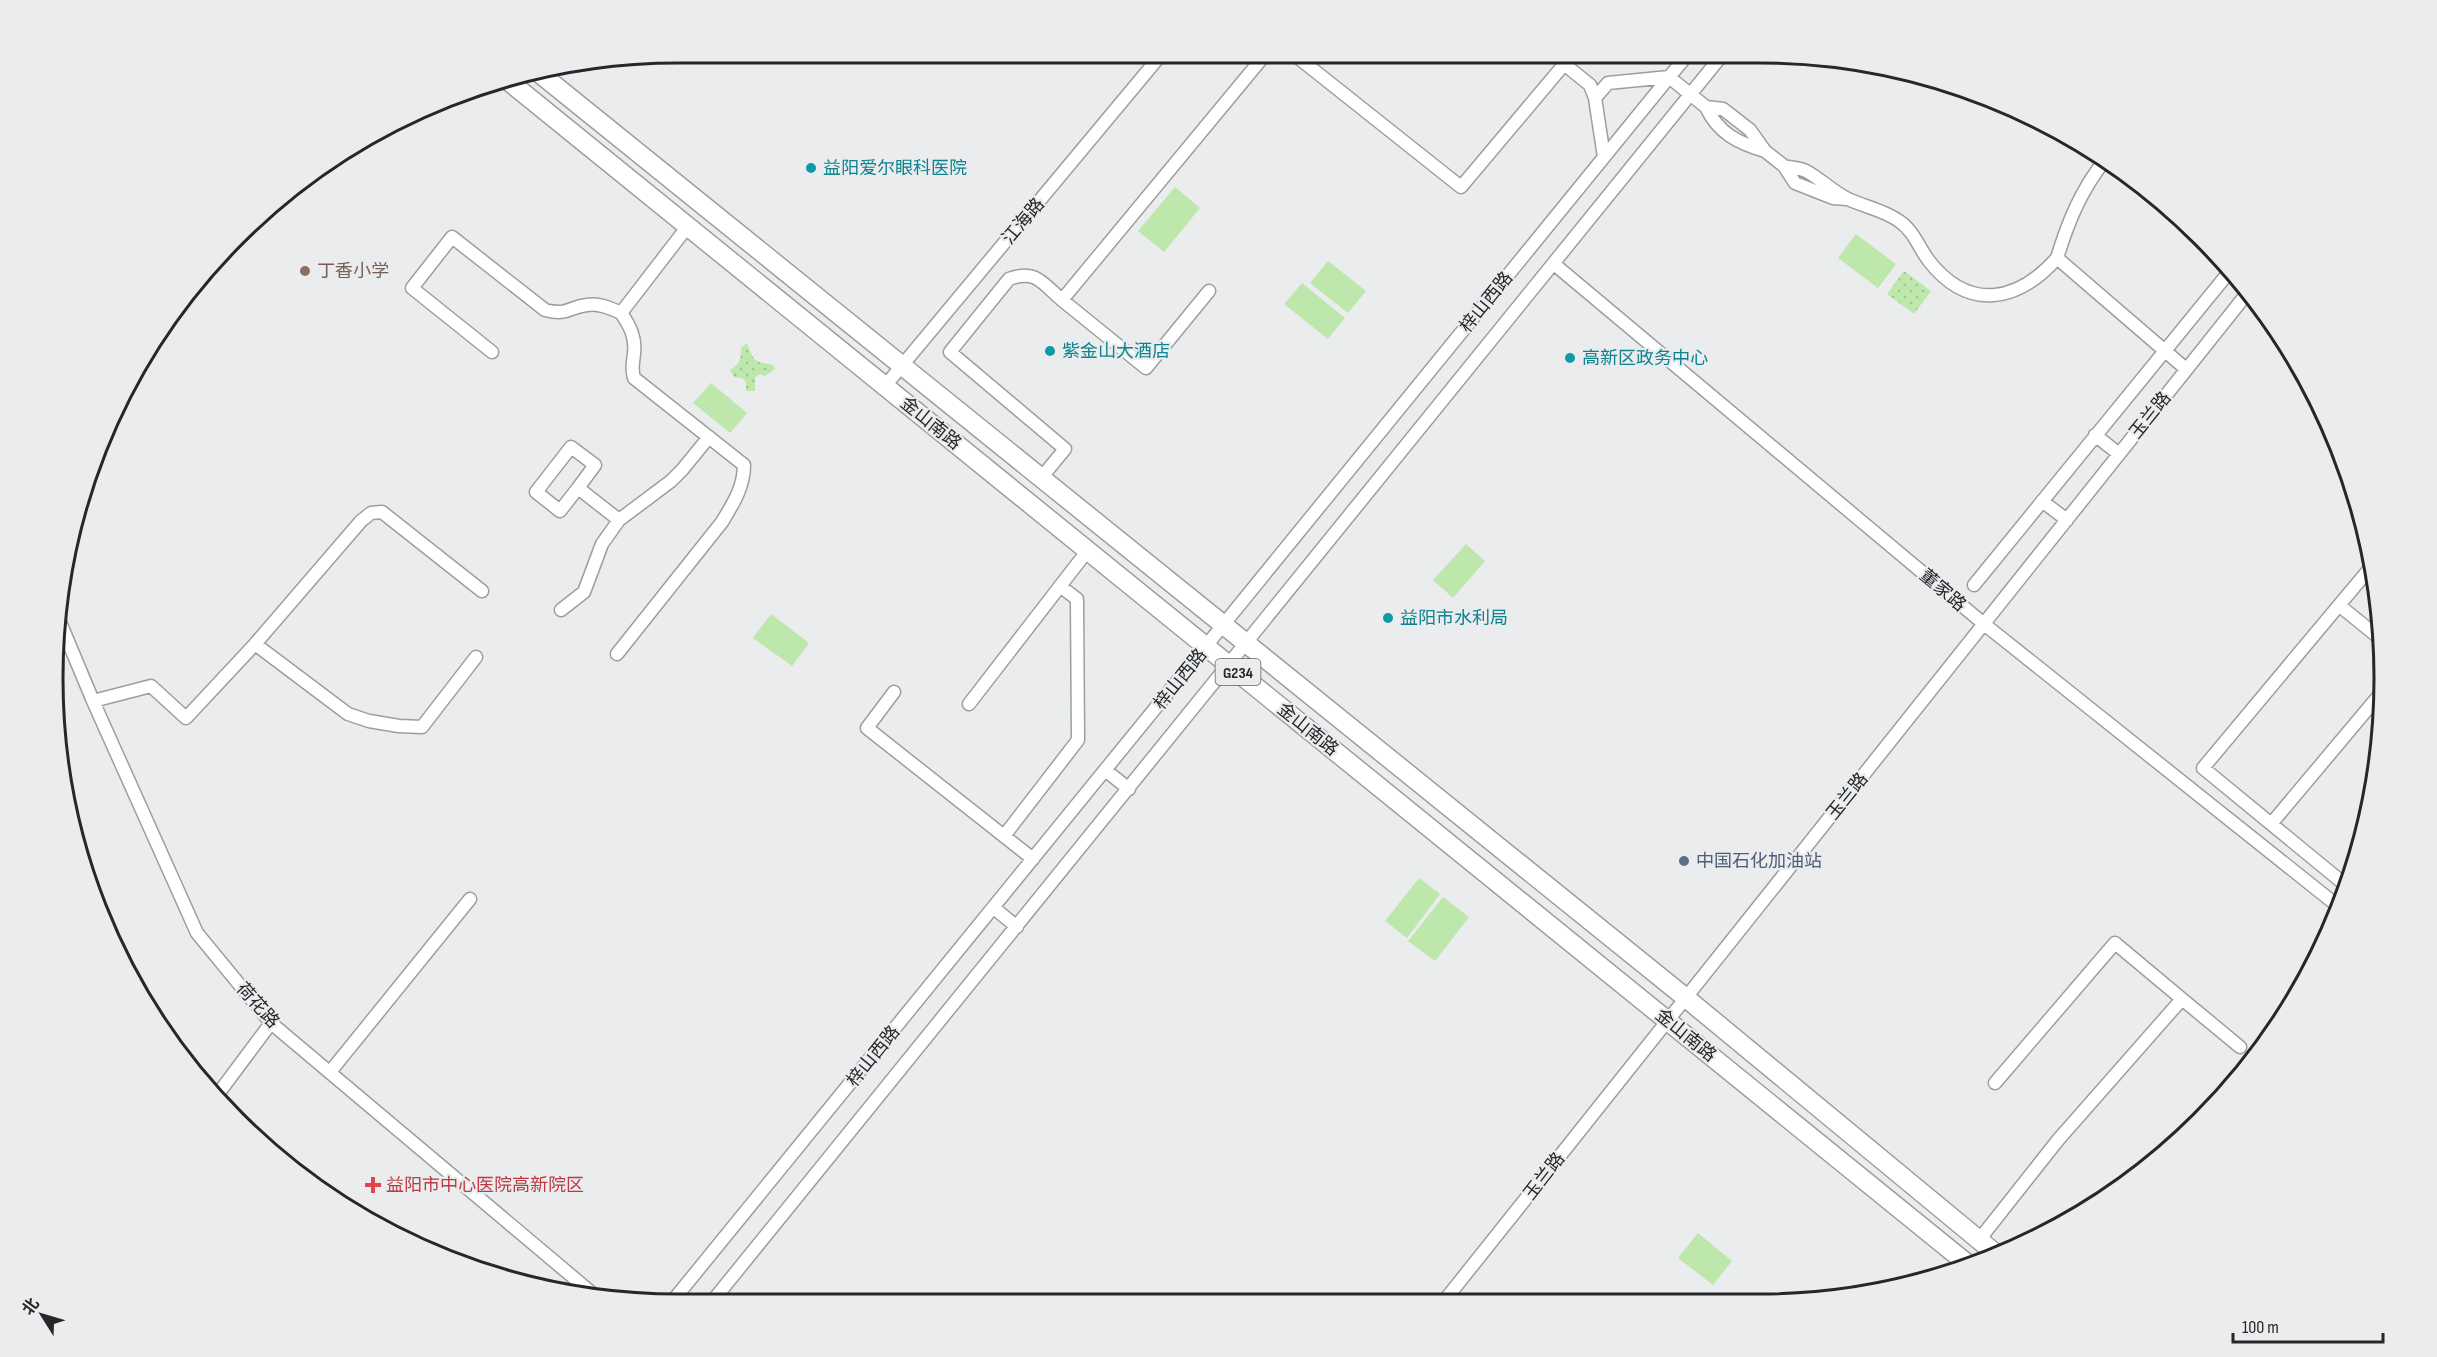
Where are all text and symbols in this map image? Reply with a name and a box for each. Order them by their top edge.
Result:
place label: 益阳爱尔眼科医院 [823,158,967,179]
marker: 益阳爱尔眼科医院 [804,161,818,175]
street label: 江海路 [998,194,1049,249]
place label: 丁香小学 [317,261,389,282]
marker: 丁香小学 [298,264,312,278]
street label: 梓山西路 [1456,268,1517,337]
place label: 紫金山大酒店 [1062,341,1170,362]
marker: 紫金山大酒店 [1043,344,1057,358]
place label: 高新区政务中心 [1582,348,1708,369]
marker: 高新区政务中心 [1563,351,1577,365]
street label: 玉兰路 [2125,388,2176,443]
street label: 金山南路 [896,393,965,454]
street label: 董家路 [1915,565,1970,616]
place label: 益阳市水利局 [1400,608,1508,629]
marker: 益阳市水利局 [1381,611,1395,625]
street label: 梓山西路 [1150,645,1211,714]
road number: G234 [1216,659,1260,685]
street label: 金山南路 [1273,699,1342,760]
street label: 玉兰路 [1822,769,1873,824]
place label: 中国石化加油站 [1696,851,1822,872]
marker: 中国石化加油站 [1677,854,1691,868]
street label: 荷花路 [232,978,283,1032]
street label: 金山南路 [1651,1005,1720,1066]
street label: 梓山西路 [843,1022,904,1091]
street label: 玉兰路 [1519,1149,1569,1204]
place label: 益阳市中心医院高新院区 [386,1175,584,1196]
marker: 益阳市中心医院高新院区 [364,1176,382,1194]
north arrow [12,1285,72,1345]
text: 北 [19,1295,44,1319]
scale bar [2233,1306,2383,1344]
text: 100 m [2242,1317,2279,1338]

